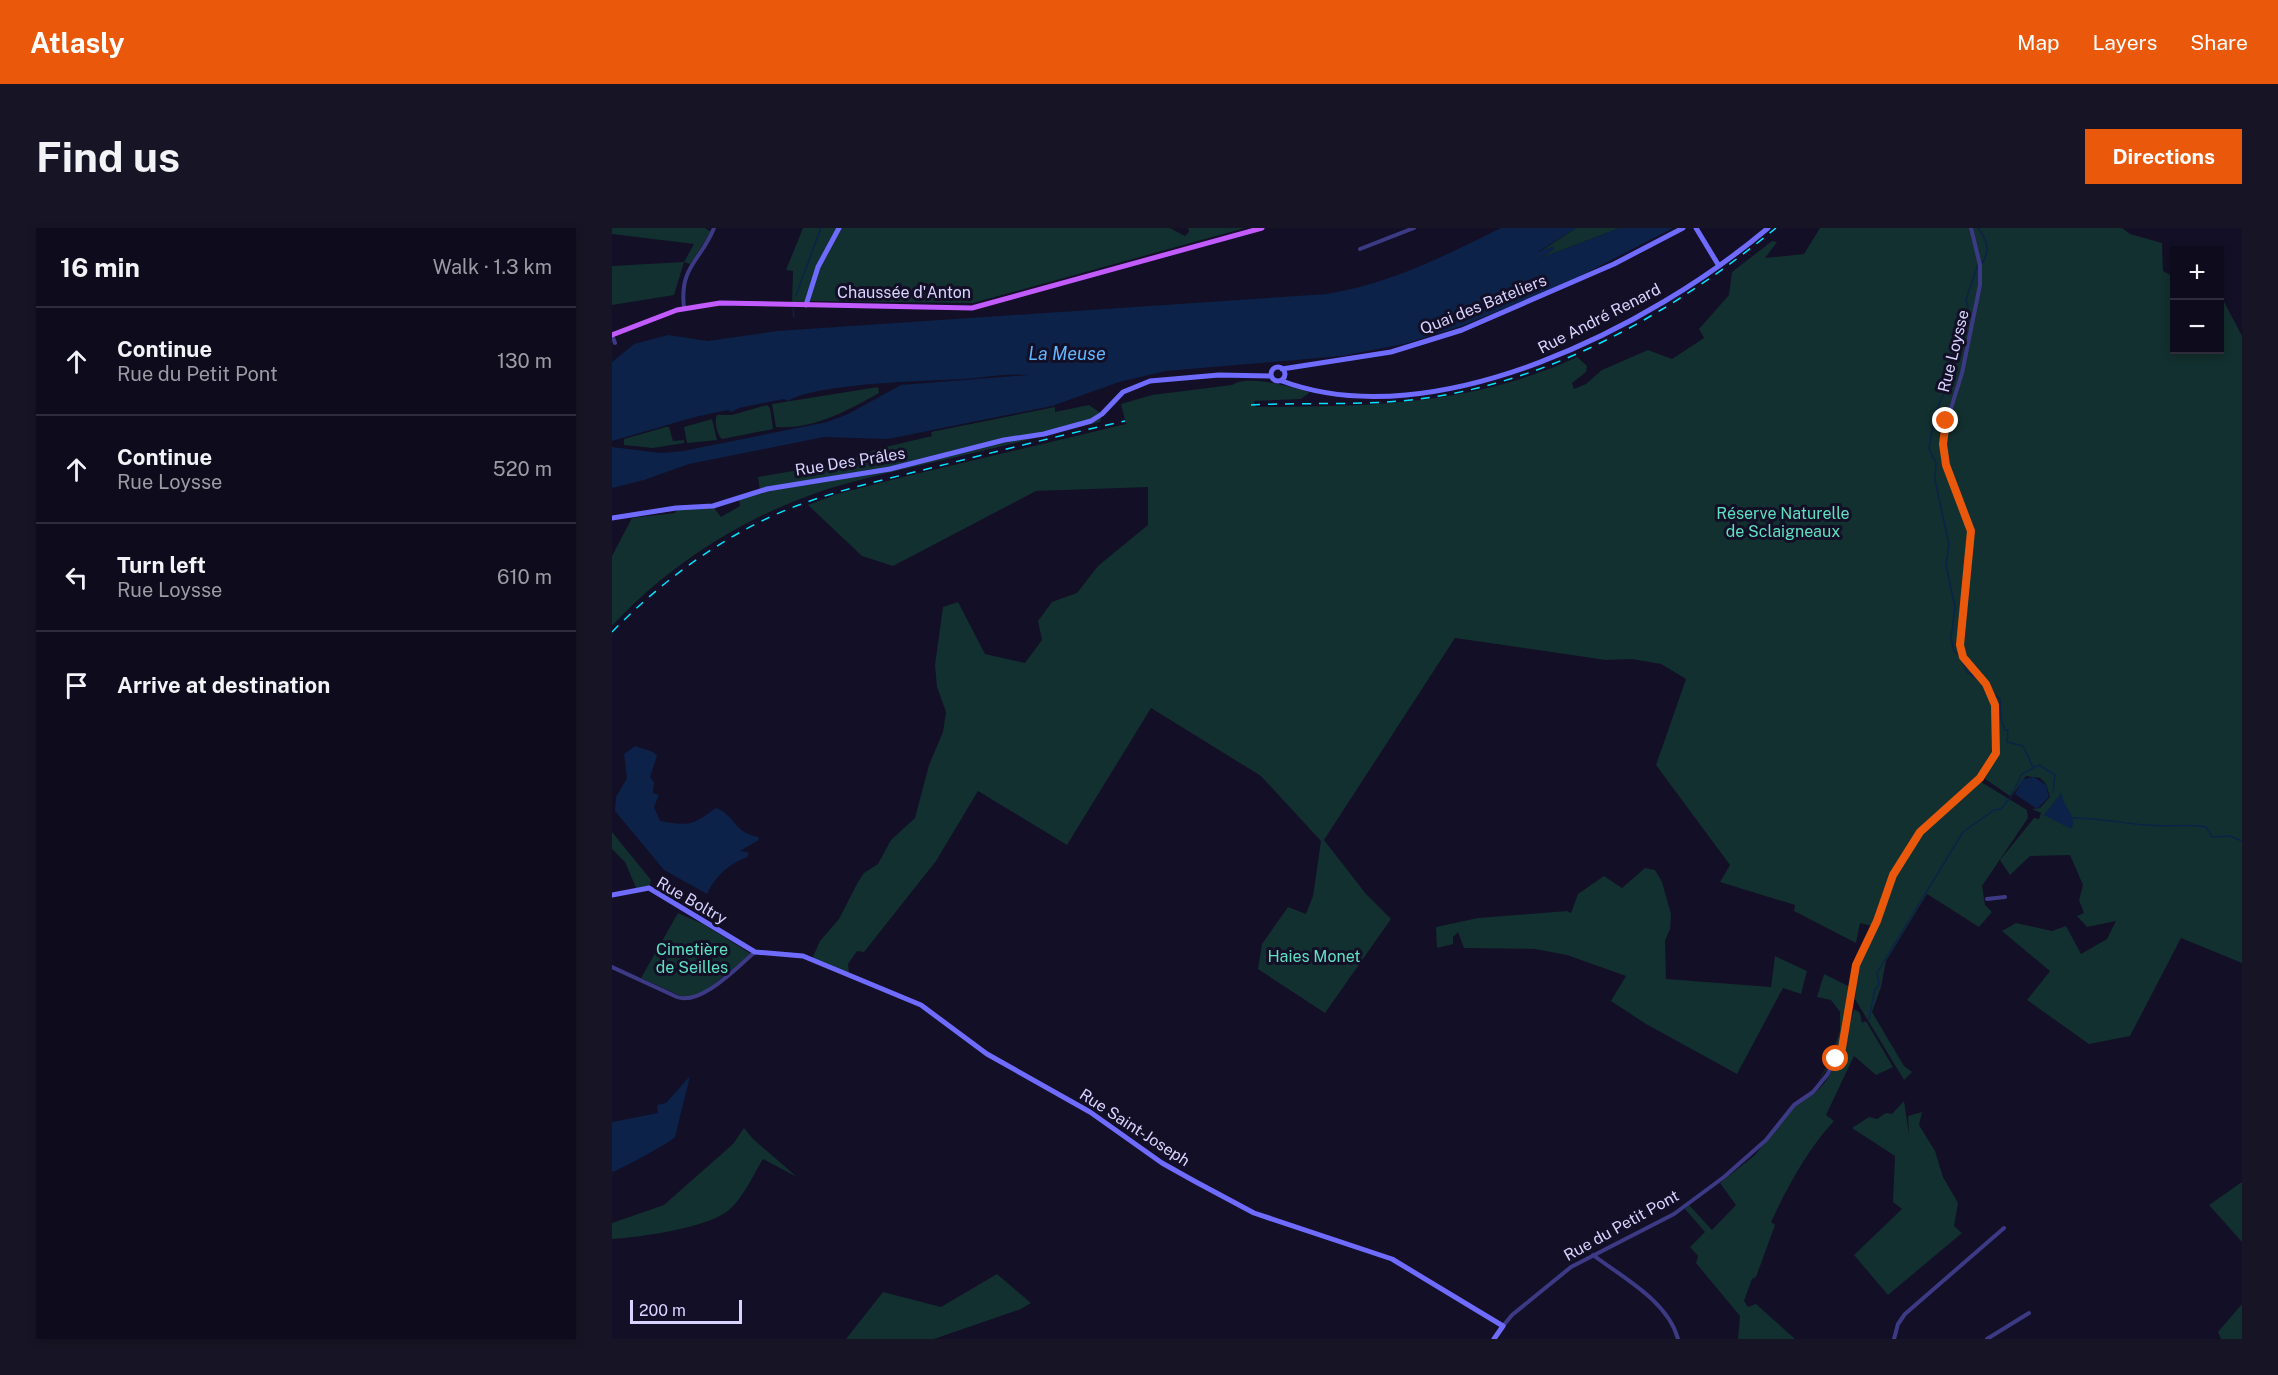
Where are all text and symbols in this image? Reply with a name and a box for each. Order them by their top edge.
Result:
text: Atlasly [30,26,124,59]
text: Map [2017,30,2060,55]
text: Layers [2093,30,2157,55]
text: Share [2190,30,2248,55]
button: Directions [2085,129,2242,184]
text: Find us [36,132,180,181]
map controls [2170,246,2224,354]
button: + [2170,246,2224,300]
text: 16 min [60,252,140,283]
text: Walk · 1.3 km [433,255,552,279]
street label: Quai des Bateliers [1417,270,1549,338]
street label: Rue André Renard [1535,279,1664,358]
street label: Chaussée d'Anton [837,283,971,302]
button: − [2170,300,2224,354]
street label: Rue Loysse [1934,308,1973,394]
text: Continue [117,336,212,362]
water label: La Meuse [1028,343,1106,364]
icon: ahead [60,345,93,378]
text: 130 m [497,349,552,373]
text: Rue du Petit Pont [117,362,278,386]
route end [1932,407,1958,433]
street label: Rue Des Prâles [794,443,907,480]
text: Continue [117,444,212,470]
icon: ahead [60,453,93,486]
text: 520 m [493,457,552,481]
text: Rue Loysse [117,470,222,494]
park label: Réserve Naturelle de Sclaigneaux [1716,504,1850,541]
text: Turn left [117,552,206,578]
icon: left [60,561,93,594]
text: 610 m [497,565,552,589]
text: Rue Loysse [117,578,222,602]
icon: arrive [60,669,93,702]
text: Arrive at destination [117,672,330,698]
street label: Rue Boltry [653,873,731,928]
park label: Cimetière de Seilles [656,940,728,977]
park label: Haies Monet [1267,947,1361,966]
route start [1822,1045,1848,1071]
street label: Rue Saint-Joseph [1076,1085,1193,1170]
street label: Rue du Petit Pont [1560,1186,1682,1265]
scale bar [630,1297,742,1324]
text: 200 m [639,1301,686,1320]

